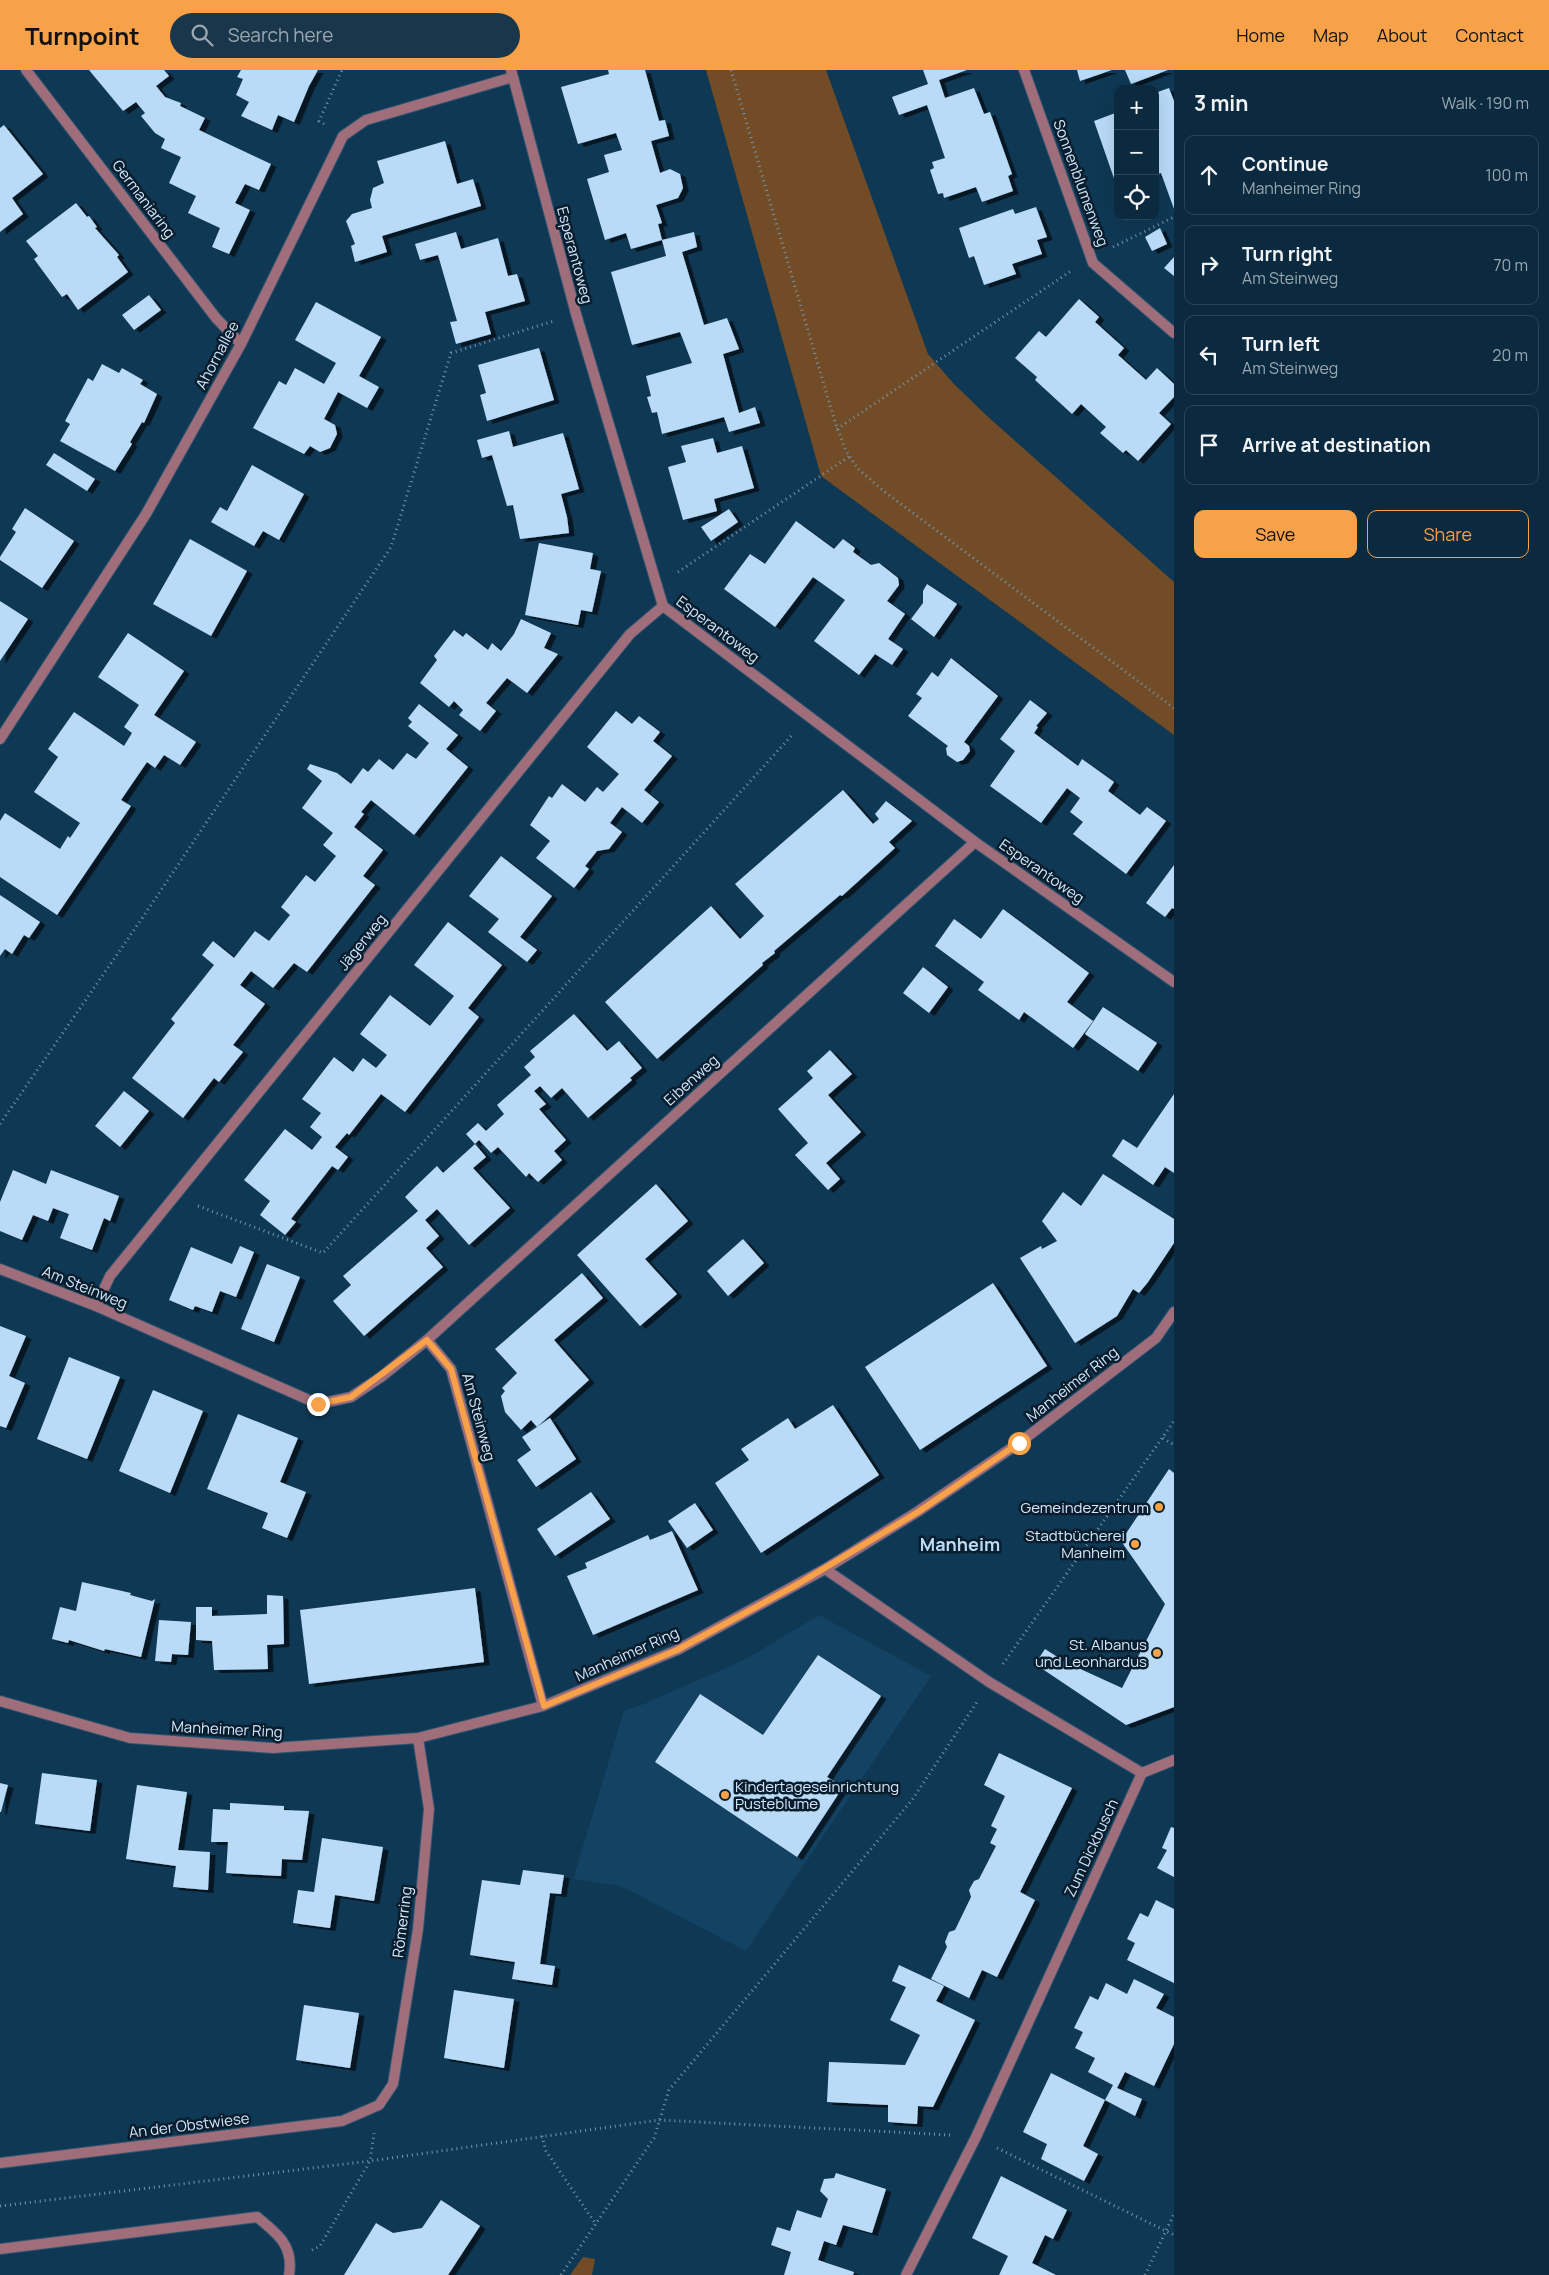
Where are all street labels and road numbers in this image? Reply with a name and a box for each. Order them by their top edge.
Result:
street label: Sonnenblumenweg [1048,117,1114,249]
street label: Germaniaring [108,155,180,243]
street label: Esperantoweg [552,204,598,306]
street label: Ahornallee [190,317,244,393]
street label: Esperantoweg [672,591,764,667]
street label: Esperantoweg [995,834,1089,908]
street label: Jägerweg [333,909,391,975]
street label: Eibenweg [659,1050,723,1110]
street label: Am Steinweg [39,1260,131,1314]
street label: Manheimer Ring [1022,1341,1122,1427]
street label: Am Steinweg [457,1371,501,1463]
street label: Manheimer Ring [572,1622,682,1686]
street label: Manheimer Ring [171,1716,283,1742]
street label: Zum Dickbusch [1059,1795,1123,1900]
street label: Römerring [387,1885,417,1959]
street label: An der Obstwiese [127,2107,251,2143]

